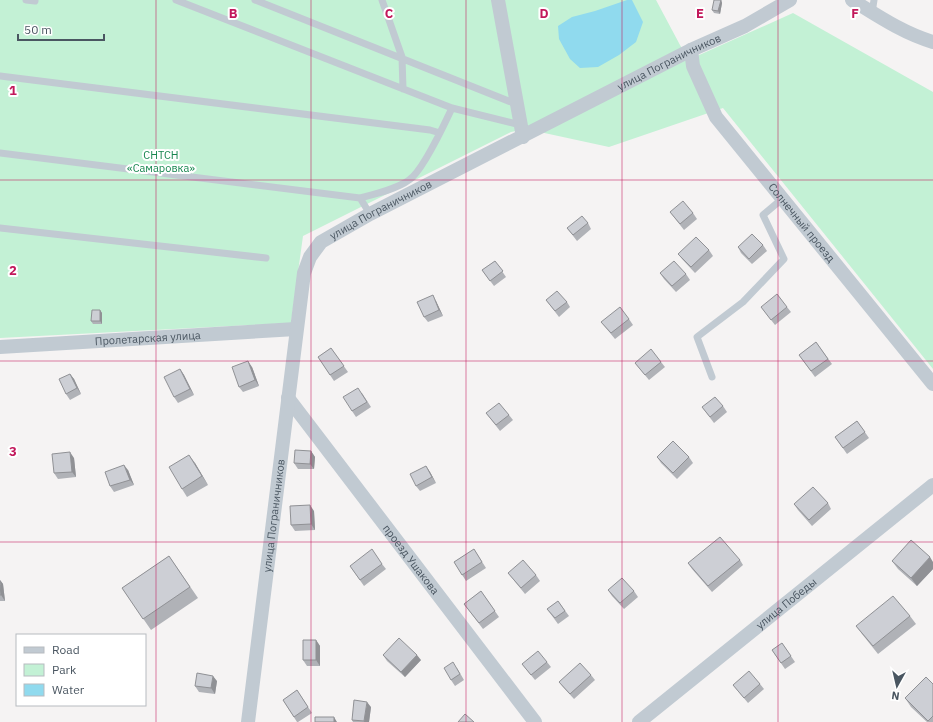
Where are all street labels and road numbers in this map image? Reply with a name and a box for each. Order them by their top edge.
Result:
street label: улица Пограничников [615,31,723,94]
street label: улица Пограничников [327,177,434,243]
street label: Солнечный проезд [765,180,838,265]
street label: Пролетарская улица [94,328,201,348]
street label: улица Пограничников [260,458,288,573]
street label: проезд Ушакова [380,522,442,597]
street label: улица Победы [753,575,819,632]

